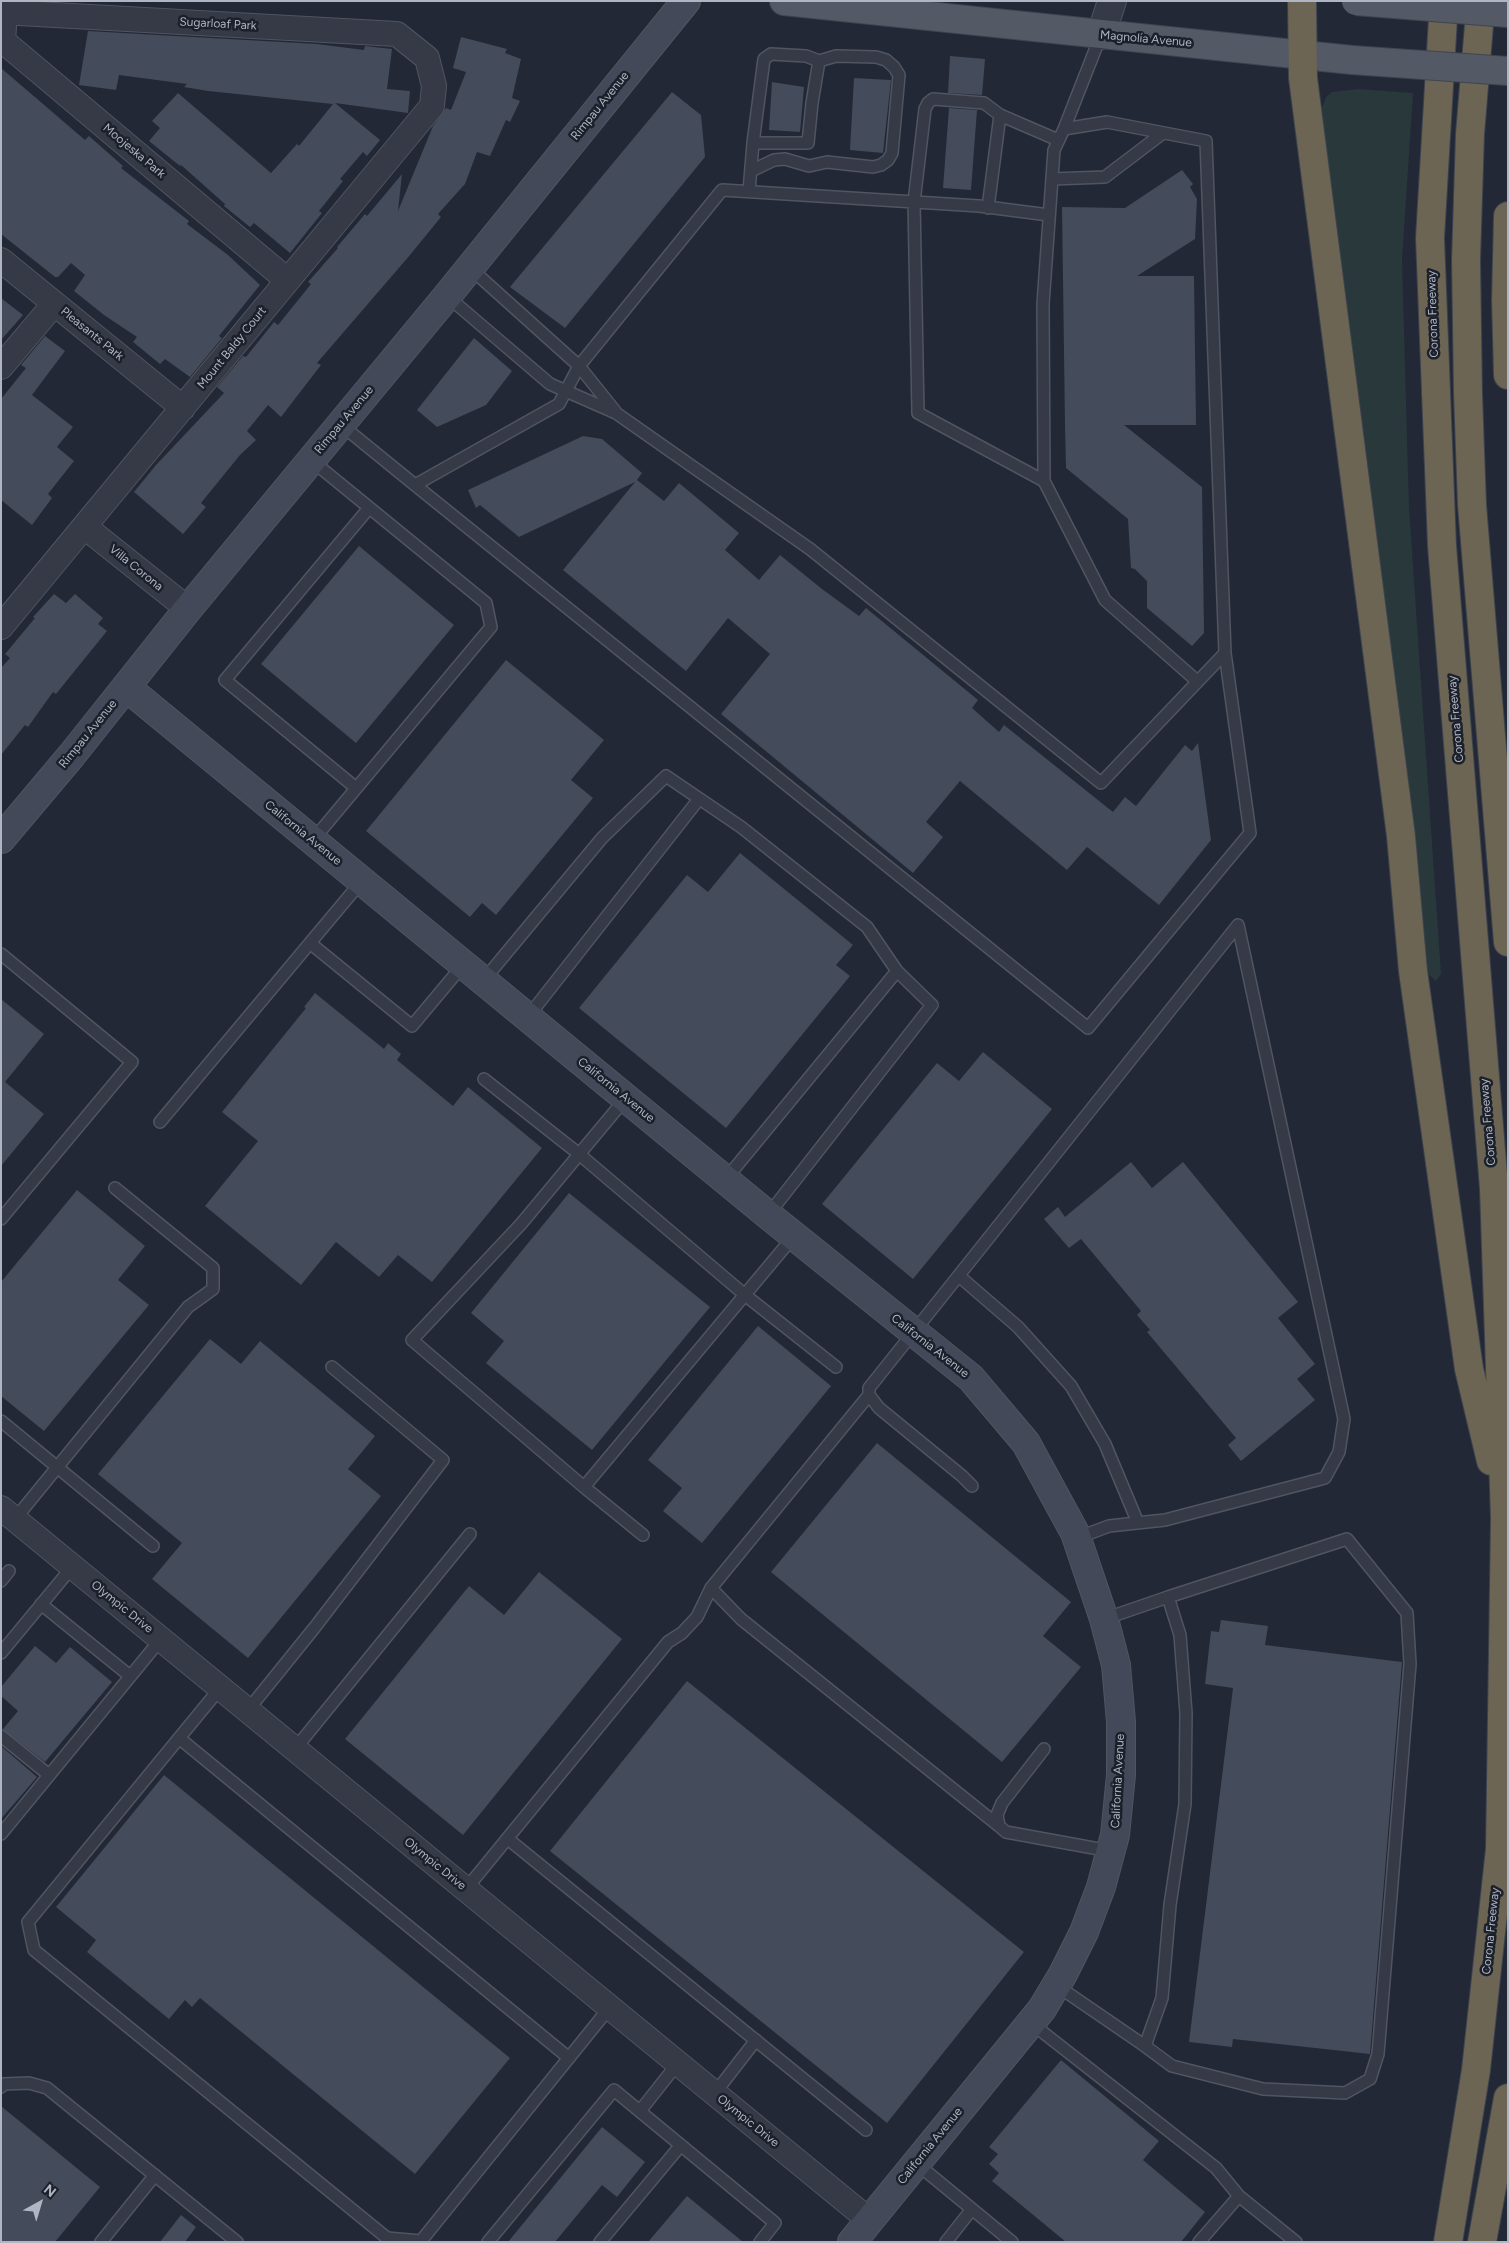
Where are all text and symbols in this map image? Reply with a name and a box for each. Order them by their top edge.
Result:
street label: Sugarloaf Park [179,15,257,33]
street label: Magnolia Avenue [1100,28,1192,50]
street label: Rimpau Avenue [568,69,632,143]
street label: Moojeska Park [100,121,168,181]
street label: Corona Freeway [1424,270,1442,358]
street label: Pleasants Park [58,304,126,364]
street label: Mount Baldy Court [195,304,269,392]
street label: Rimpau Avenue [312,383,376,457]
street label: Villa Corona [106,542,166,594]
street label: Corona Freeway [1445,675,1467,763]
street label: Rimpau Avenue [56,697,120,771]
street label: California Avenue [262,798,344,868]
street label: California Avenue [575,1055,657,1125]
street label: Corona Freeway [1477,1078,1499,1166]
street label: California Avenue [888,1311,972,1381]
street label: Olympic Drive [88,1578,156,1636]
street label: California Avenue [1108,1733,1128,1829]
street label: Olympic Drive [401,1835,469,1893]
street label: Corona Freeway [1479,1887,1503,1975]
street label: Olympic Drive [714,2092,782,2150]
street label: California Avenue [895,2105,965,2187]
north arrow [15,2178,65,2228]
text: N [40,2181,59,2201]

